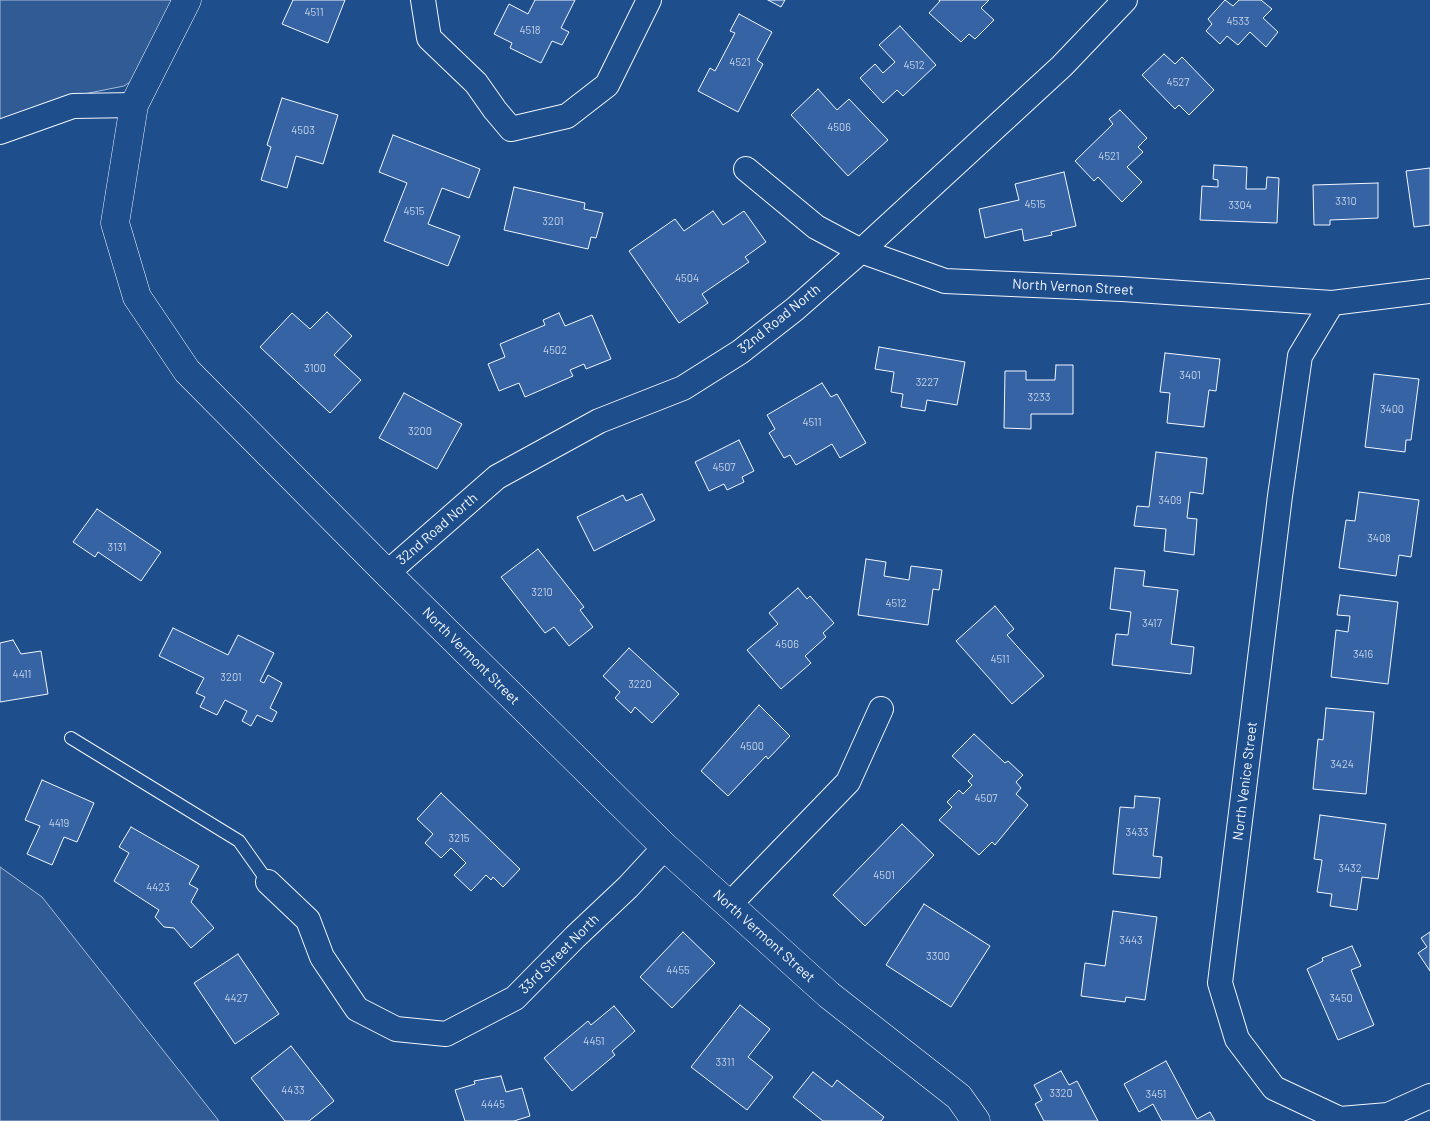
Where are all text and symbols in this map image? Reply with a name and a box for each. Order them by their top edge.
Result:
house number: 4511 [304,5,324,19]
house number: 4533 [1226,14,1250,28]
house number: 4518 [520,23,540,37]
house number: 4521 [729,55,751,69]
house number: 4512 [903,58,925,72]
house number: 4527 [1167,75,1189,89]
house number: 4506 [827,120,851,134]
house number: 4503 [291,123,315,137]
house number: 4521 [1098,149,1120,163]
house number: 3310 [1335,194,1357,208]
house number: 4515 [1025,197,1045,211]
house number: 3304 [1228,198,1252,212]
house number: 4515 [404,204,424,218]
house number: 3201 [542,214,564,228]
house number: 4504 [675,271,699,285]
street label: North Vernon Street [1012,275,1134,299]
street label: 32nd Road North [734,281,824,357]
house number: 4502 [543,343,567,357]
house number: 3100 [304,361,326,375]
house number: 3401 [1179,368,1201,382]
house number: 3227 [916,375,938,389]
house number: 3233 [1028,390,1050,404]
house number: 3400 [1380,402,1404,416]
house number: 4511 [802,415,822,429]
house number: 3200 [408,424,432,438]
house number: 4507 [712,460,736,474]
street label: 32nd Road North [393,489,481,569]
house number: 3409 [1158,493,1182,507]
house number: 3408 [1367,531,1391,545]
house number: 3131 [108,540,126,554]
house number: 3210 [531,585,553,599]
house number: 4512 [885,596,907,610]
street label: North Vermont Street [419,604,523,708]
house number: 3417 [1142,616,1162,630]
house number: 4506 [775,637,799,651]
house number: 3416 [1353,647,1373,661]
house number: 4511 [990,652,1010,666]
house number: 4411 [13,667,31,681]
house number: 3201 [220,670,242,684]
house number: 3220 [628,677,652,691]
street label: North Venice Street [1229,721,1261,841]
house number: 4500 [740,739,764,753]
house number: 3424 [1330,757,1354,771]
house number: 4507 [974,791,998,805]
house number: 4419 [49,816,69,830]
house number: 3433 [1125,825,1149,839]
house number: 3215 [449,831,469,845]
house number: 3432 [1338,861,1362,875]
house number: 4501 [873,868,895,882]
house number: 4423 [146,880,170,894]
street label: North Vermont Street [710,886,818,986]
street label: 33rd Street North [516,911,602,997]
house number: 3443 [1119,933,1143,947]
house number: 3300 [926,949,950,963]
house number: 4455 [666,963,690,977]
house number: 4427 [224,991,248,1005]
house number: 3450 [1329,991,1353,1005]
house number: 4451 [583,1034,605,1048]
house number: 3311 [716,1055,734,1069]
house number: 4433 [281,1083,305,1097]
house number: 3320 [1049,1086,1073,1100]
house number: 3451 [1146,1087,1166,1101]
house number: 4445 [481,1097,505,1111]

